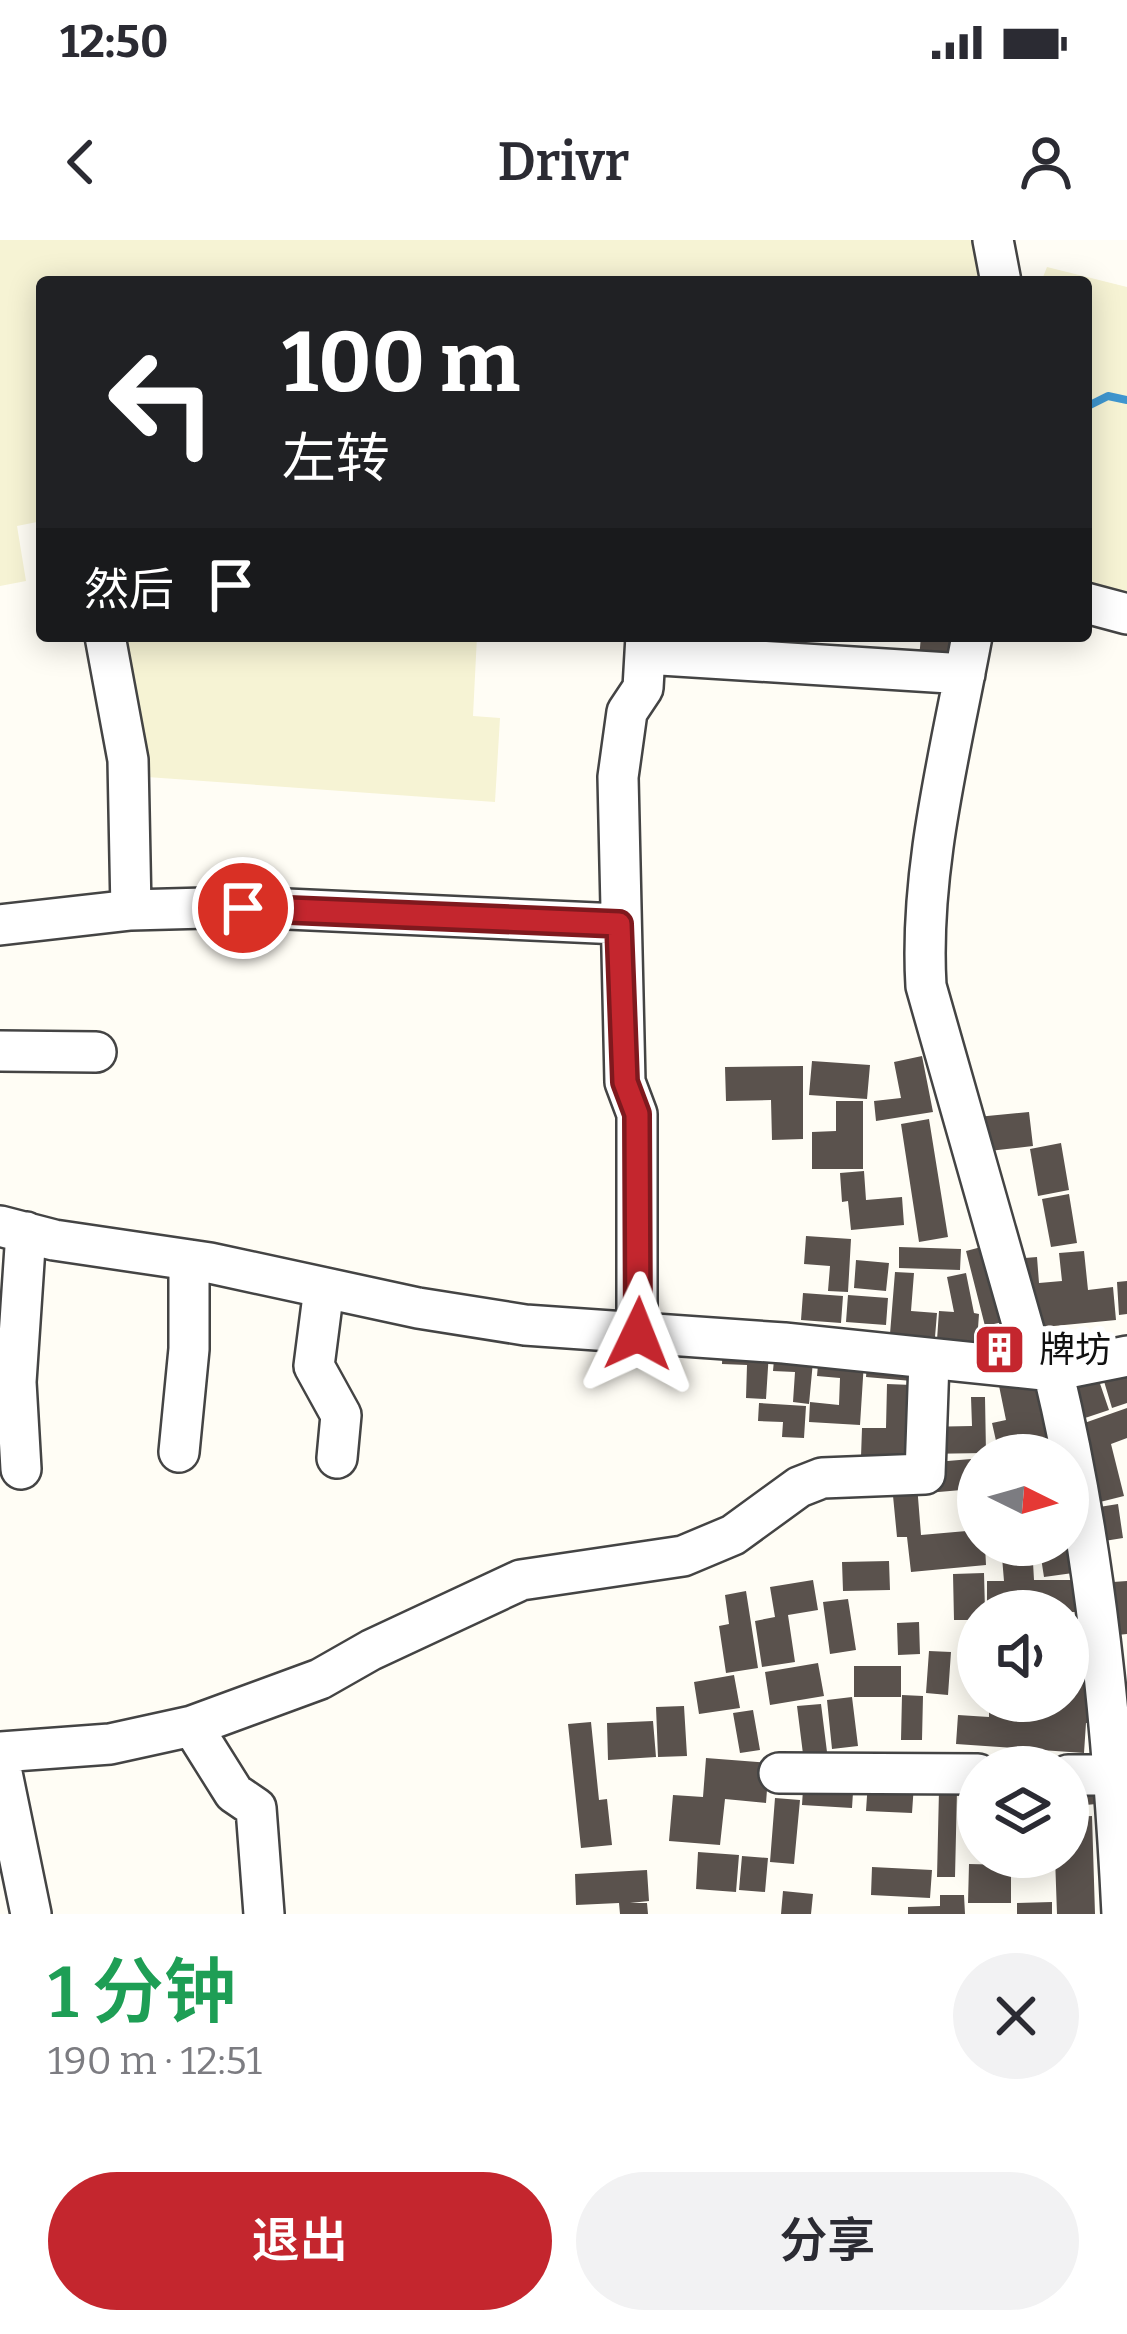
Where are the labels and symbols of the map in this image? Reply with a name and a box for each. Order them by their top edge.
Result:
pin [192,857,294,959]
position arrow [575,1271,701,1397]
building icon: 牌坊 [972,1322,1028,1378]
place label: 牌坊 [1039,1328,1111,1372]
north arrow [957,1434,1089,1566]

